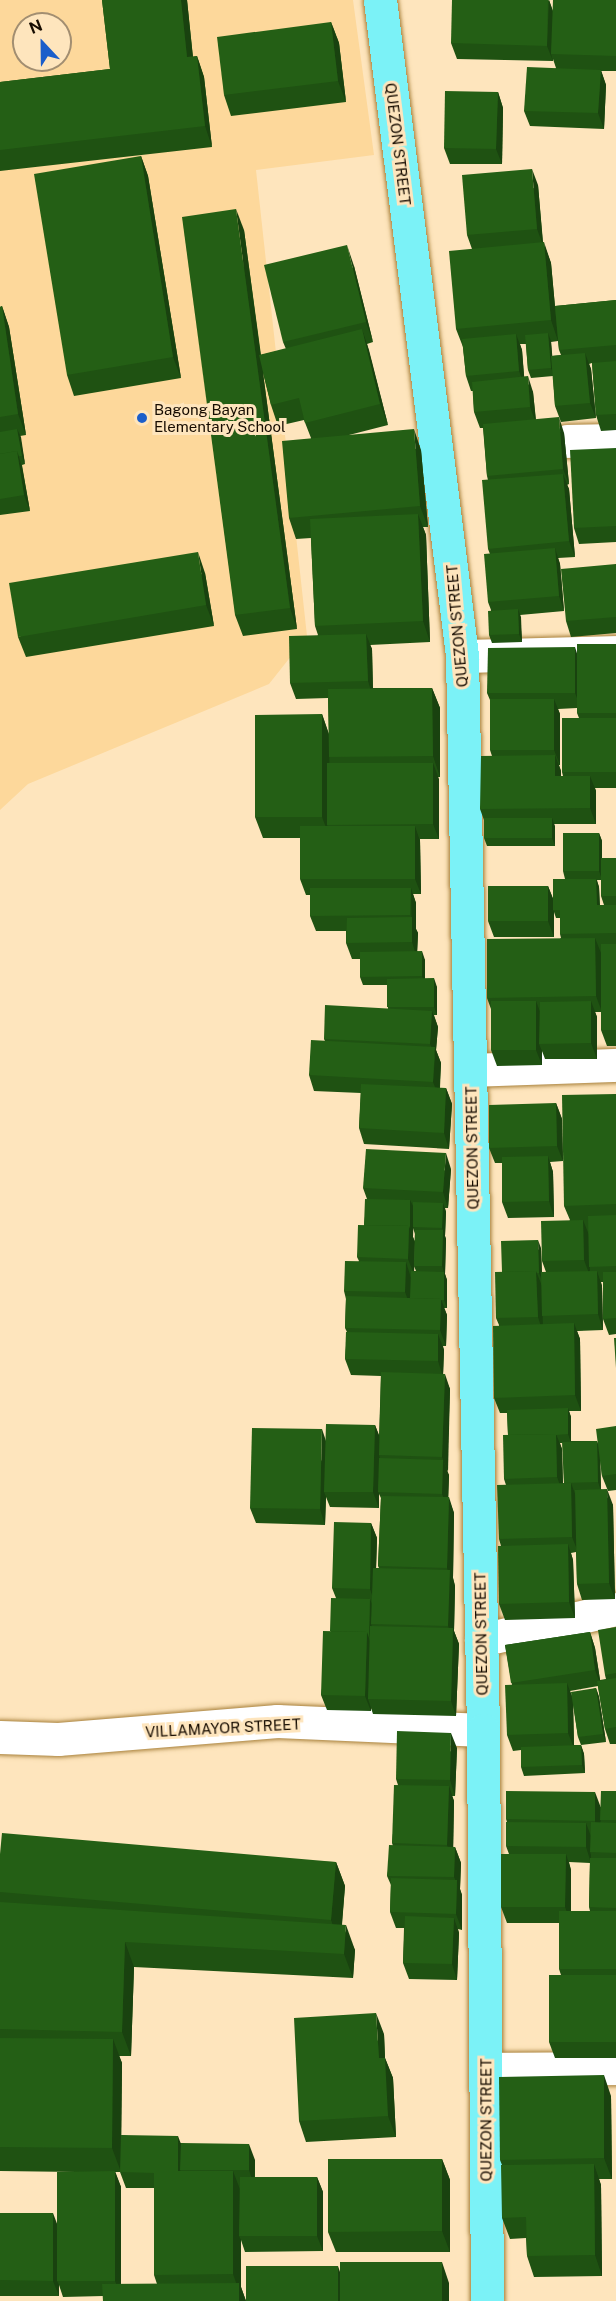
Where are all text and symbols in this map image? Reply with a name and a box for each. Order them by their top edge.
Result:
north arrow [12,12,72,72]
text: N [26,16,45,38]
street label: QUEZON STREET [382,82,414,206]
place label: Bagong Bayan Elementary School [154,400,286,435]
marker: Bagong Bayan Elementary School [135,411,149,425]
street label: QUEZON STREET [443,564,471,688]
street label: QUEZON STREET [462,1086,482,1210]
street label: QUEZON STREET [471,1572,491,1696]
street label: VILLAMAYOR STREET [145,1715,301,1741]
street label: QUEZON STREET [477,2058,495,2182]

